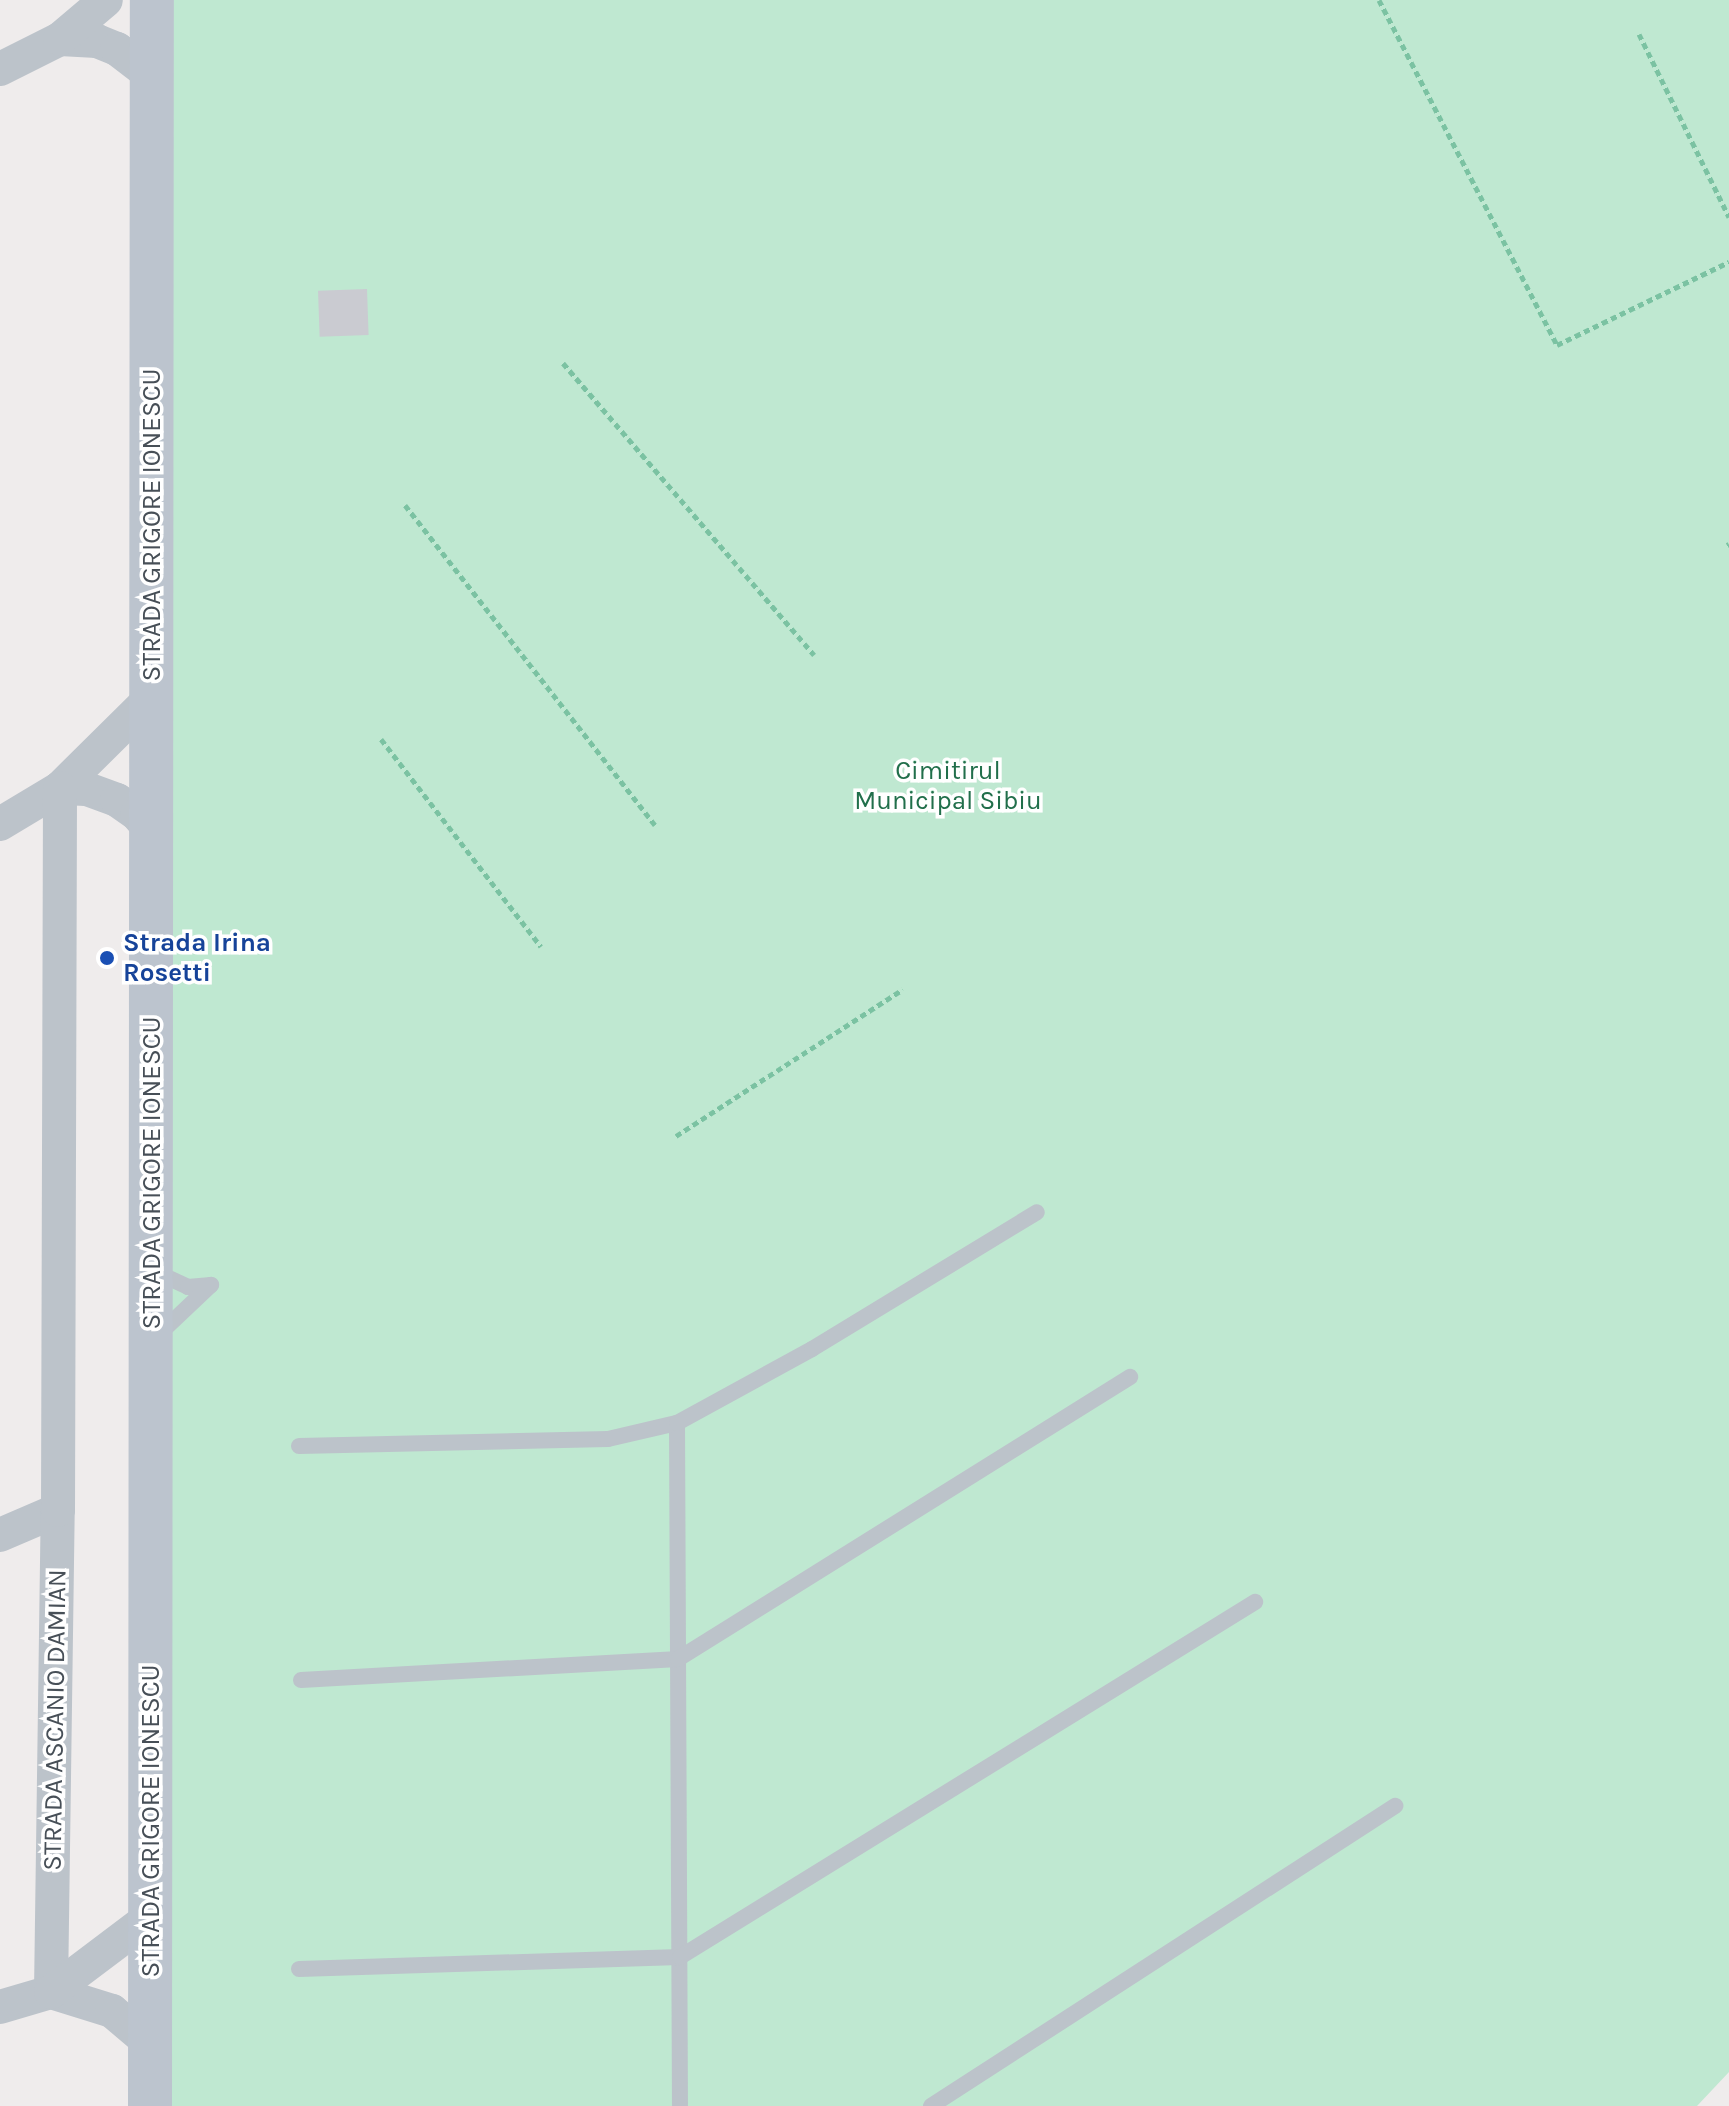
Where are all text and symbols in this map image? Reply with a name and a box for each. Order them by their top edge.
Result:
street label: STRADA GRIGORE IONESCU [136,368,168,682]
park label: Cimitirul Municipal Sibiu [854,755,1042,816]
place label: Strada Irina Rosetti [123,927,271,988]
marker: Strada Irina Rosetti [98,949,116,967]
street label: STRADA GRIGORE IONESCU [136,1016,168,1330]
street label: STRADA ASCANIO DAMIAN [37,1569,73,1871]
street label: STRADA GRIGORE IONESCU [135,1664,167,1978]

